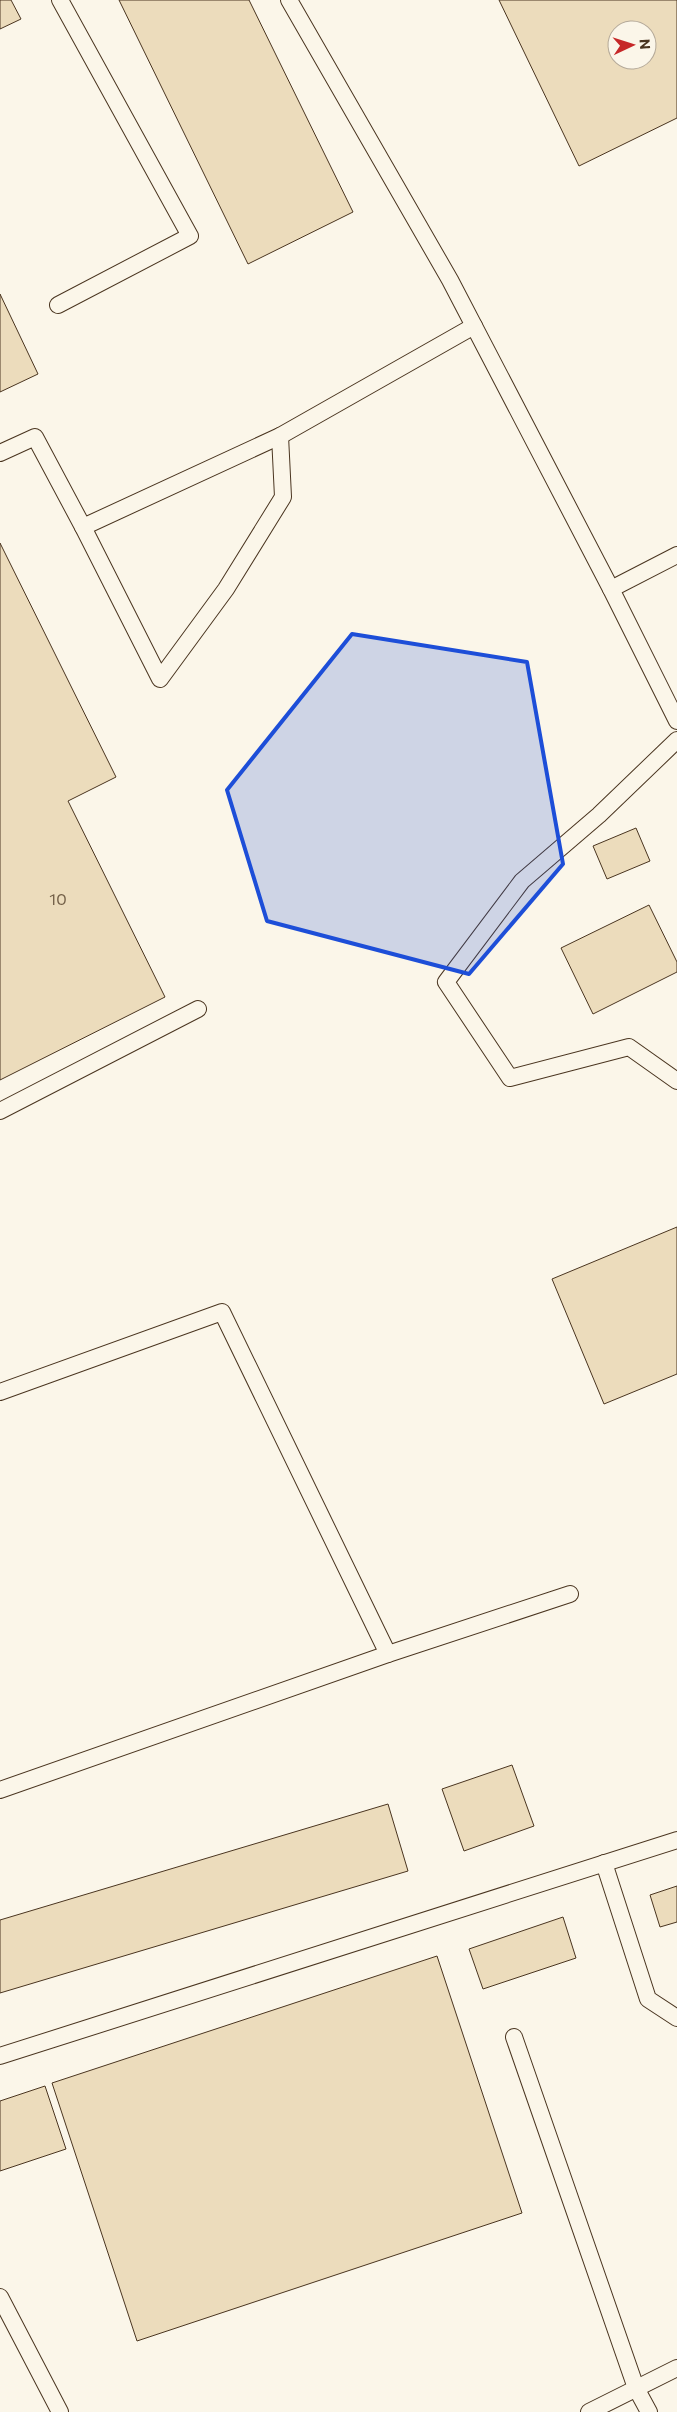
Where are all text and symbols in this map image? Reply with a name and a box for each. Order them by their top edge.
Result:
north arrow [607,20,657,70]
text: N [637,38,654,50]
house number: 10 [49,889,67,908]

